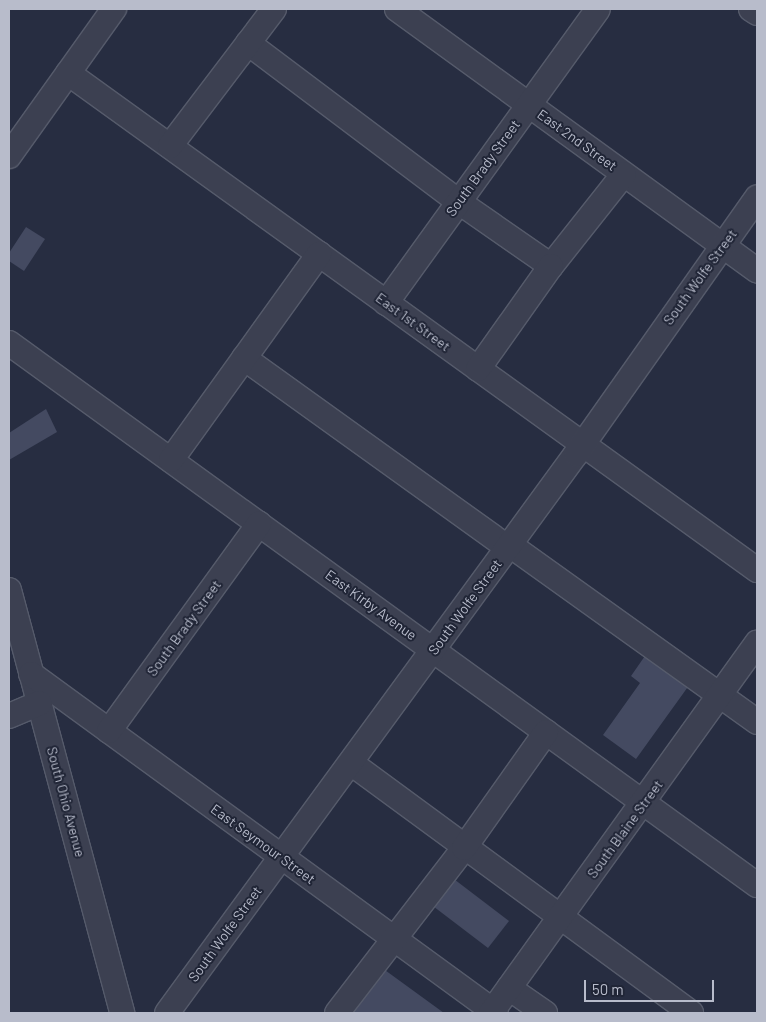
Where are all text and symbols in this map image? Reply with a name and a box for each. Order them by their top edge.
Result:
street label: East 2nd Street [534,106,620,174]
street label: South Brady Street [442,117,524,219]
street label: South Wolfe Street [660,226,740,328]
street label: East 1st Street [372,289,454,355]
street label: South Wolfe Street [425,556,505,658]
street label: East Kirby Avenue [322,566,420,644]
street label: South Brady Street [143,577,225,679]
street label: South Ohio Avenue [43,745,89,859]
street label: South Blaine Street [584,777,666,881]
street label: East Seymour Street [208,801,318,887]
street label: South Wolfe Street [185,883,265,985]
scale bar [586,970,716,1002]
text: 50 m [592,980,624,998]

